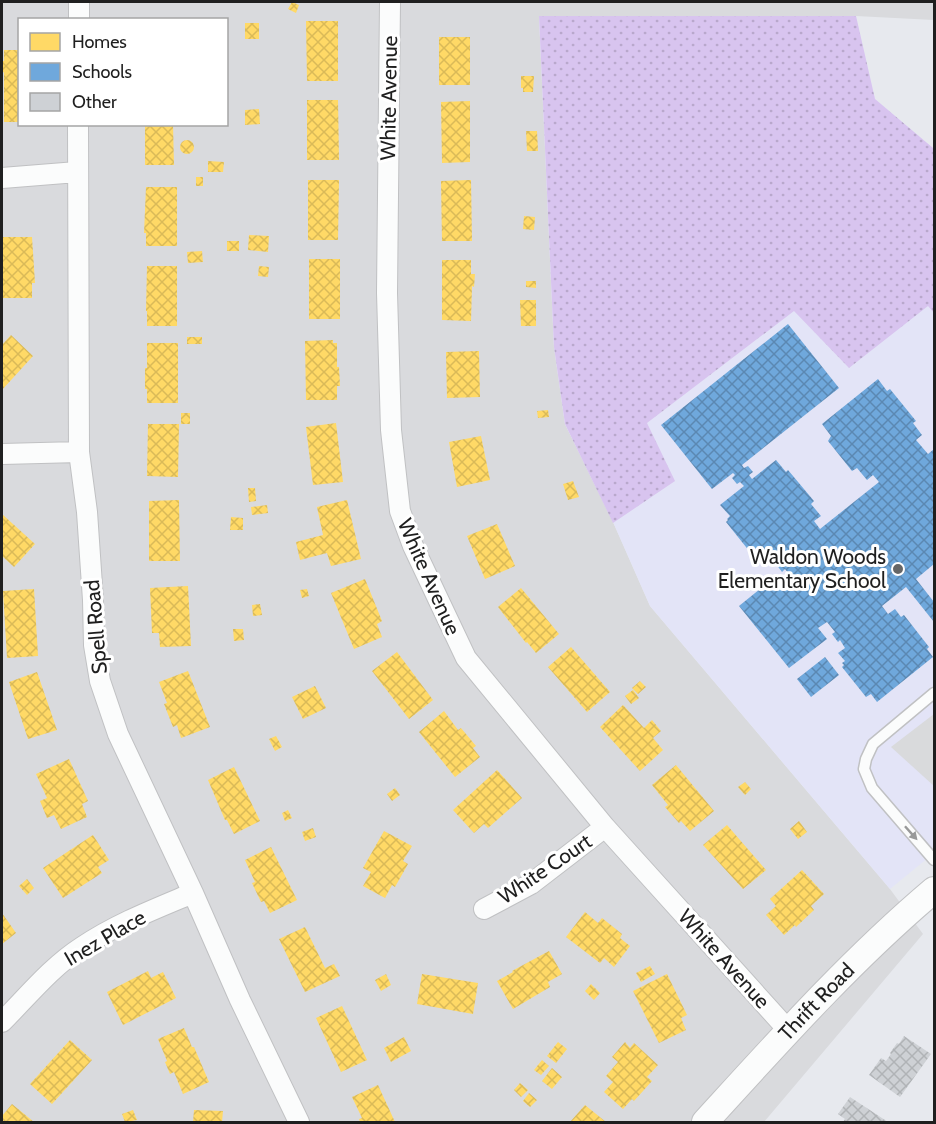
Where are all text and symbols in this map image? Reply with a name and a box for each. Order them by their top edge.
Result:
legend [18,18,228,126]
text: Homes [72,31,127,53]
street label: White Avenue [375,35,402,161]
text: Schools [72,61,132,83]
text: Other [72,91,117,113]
street label: White Avenue [393,515,466,639]
place label: Waldon Woods Elementary School [718,544,886,593]
marker: Waldon Woods Elementary School [891,562,905,576]
street label: Spell Road [79,579,112,675]
one-way arrow [904,825,917,840]
street label: White Court [493,828,596,909]
street label: Inez Place [60,904,150,971]
street label: White Avenue [673,904,776,1014]
street label: Thrift Road [773,957,859,1045]

